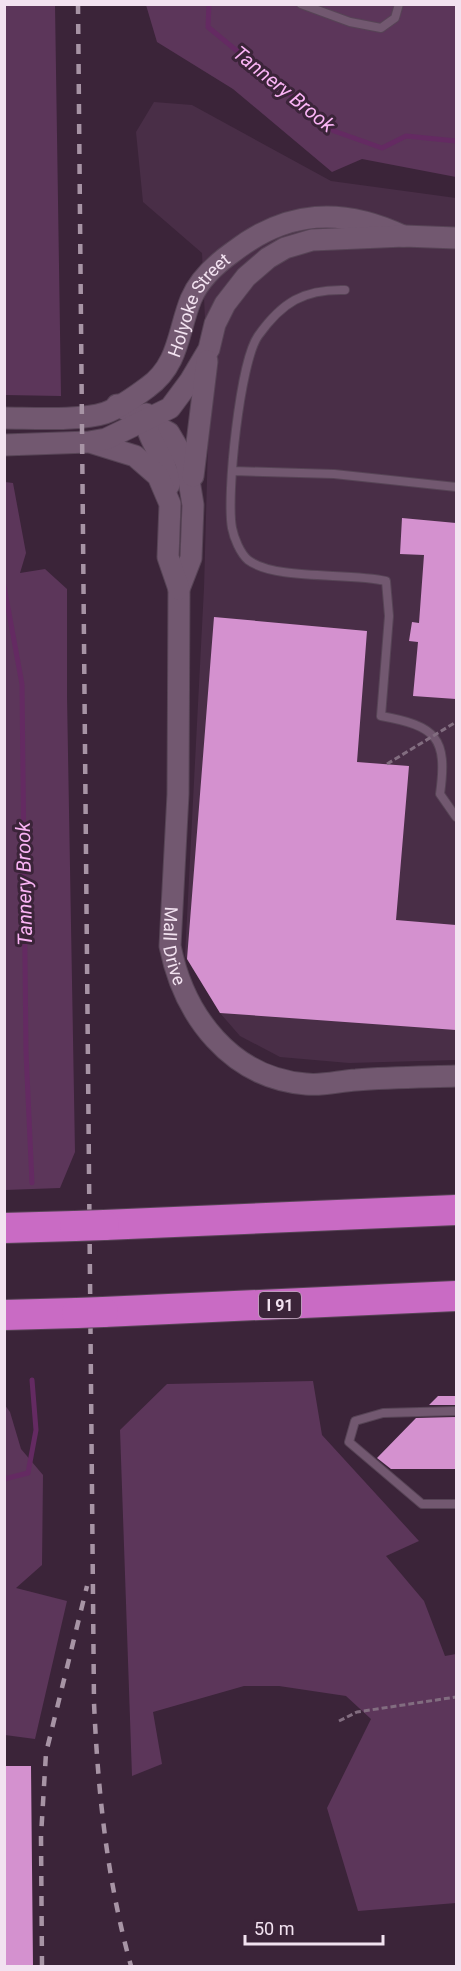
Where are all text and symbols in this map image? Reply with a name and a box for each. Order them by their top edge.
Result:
water label: Tannery Brook [228,41,341,138]
street label: Holyoke Street [163,248,234,360]
water label: Tannery Brook [11,821,37,946]
street label: Mall Drive [160,906,191,988]
road number: I 91 [259,1292,301,1318]
scale bar [245,1908,383,1946]
text: 50 m [254,1918,294,1939]

